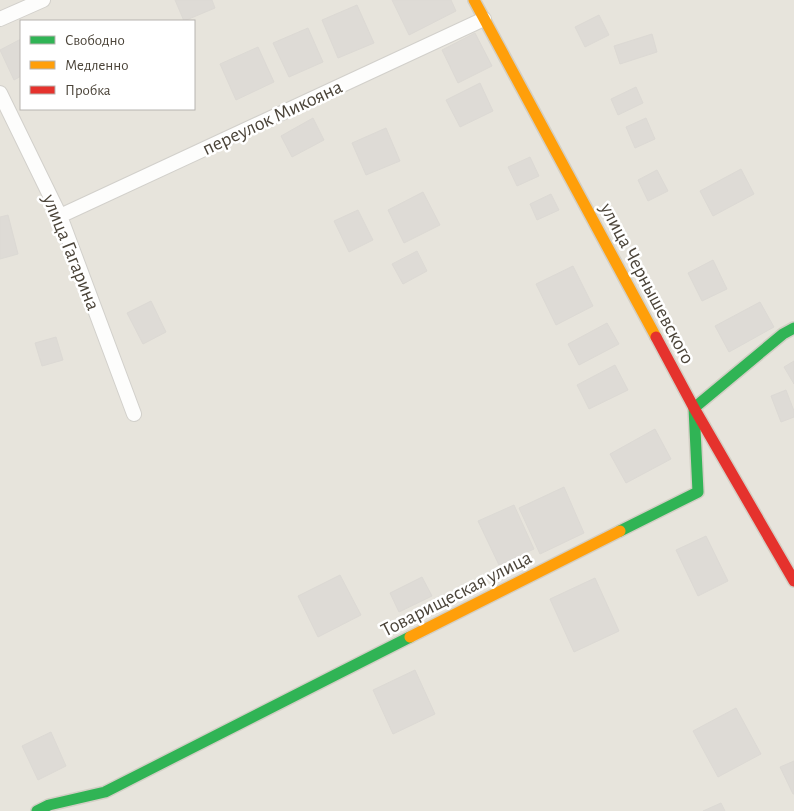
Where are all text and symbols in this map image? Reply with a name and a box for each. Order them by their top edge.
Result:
legend [20,20,195,110]
text: Свободно [65,33,125,48]
text: Медленно [65,58,129,73]
street label: переулок Микояна [199,77,346,159]
text: Пробка [65,83,111,98]
street label: улица Гагарина [38,191,103,313]
street label: улица Чернышевского [596,199,698,367]
street label: Товарищеская улица [378,547,535,641]

